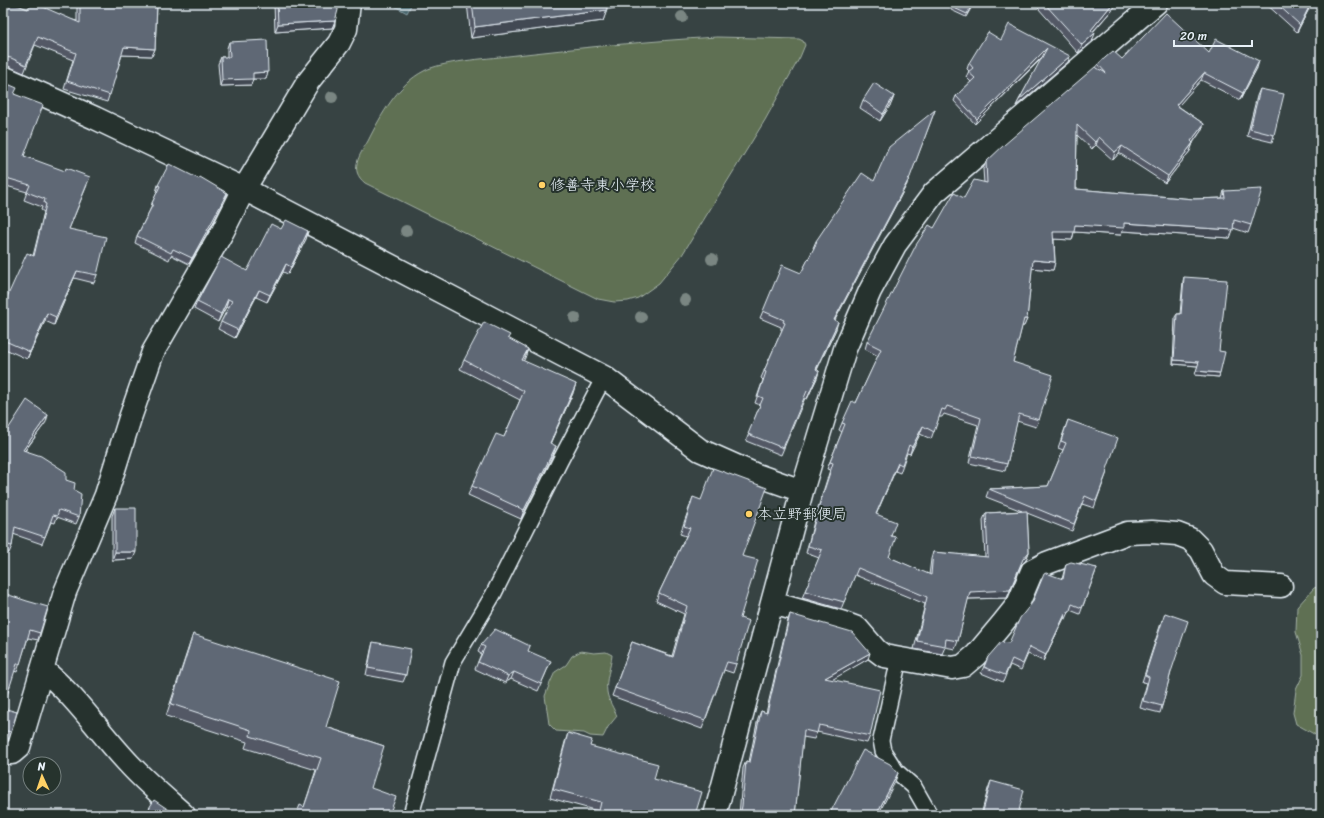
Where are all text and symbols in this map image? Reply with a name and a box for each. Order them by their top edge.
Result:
scale bar [1174,22,1252,48]
text: 20 m [1180,25,1207,47]
place label: 修善寺東小学校 [550,172,655,198]
marker: 修善寺東小学校 [537,180,547,190]
place label: 本立野郵便局 [757,501,847,527]
marker: 本立野郵便局 [744,509,754,519]
north arrow [22,756,62,796]
text: N [36,757,46,776]

